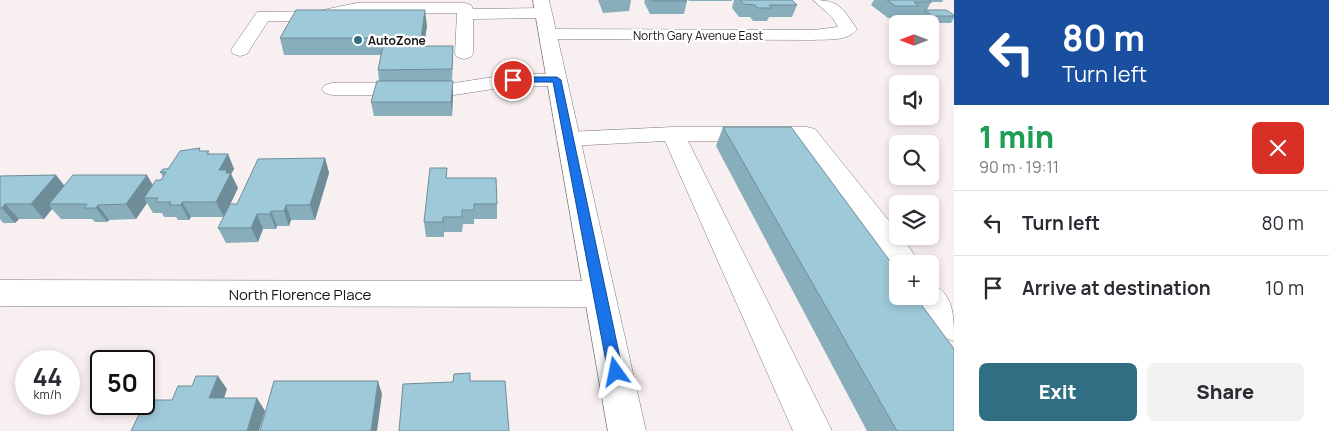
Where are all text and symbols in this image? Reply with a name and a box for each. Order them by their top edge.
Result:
text: 80 m [1062,14,1145,62]
north arrow [889,15,939,65]
map controls [889,15,939,305]
icon: left [979,20,1044,85]
street label: North Gary Avenue East [633,27,763,44]
place label: AutoZone [368,32,426,49]
marker: AutoZone [352,34,364,46]
pin [492,59,534,101]
text: Turn left [1062,59,1147,89]
icon: arrive [499,66,527,94]
button: sound [889,75,939,125]
text: 1 min [979,116,1054,157]
button: close [1252,122,1304,174]
button: search [889,135,939,185]
text: 90 m · 19:11 [979,156,1059,178]
button: layers [889,195,939,245]
icon: left [979,209,1007,237]
text: Turn left [1022,210,1100,236]
text: 80 m [1261,210,1304,236]
button: + [889,255,939,305]
icon: arrive [979,274,1007,302]
text: Arrive at destination [1022,275,1211,301]
text: 10 m [1265,275,1304,301]
street label: North Florence Place [229,284,372,305]
position arrow [589,345,641,397]
speed limit sign: 50 [90,350,155,415]
text: 44 [32,359,63,394]
button: Exit [979,363,1137,421]
button: Share [1147,363,1304,421]
text: km/h [34,386,61,403]

